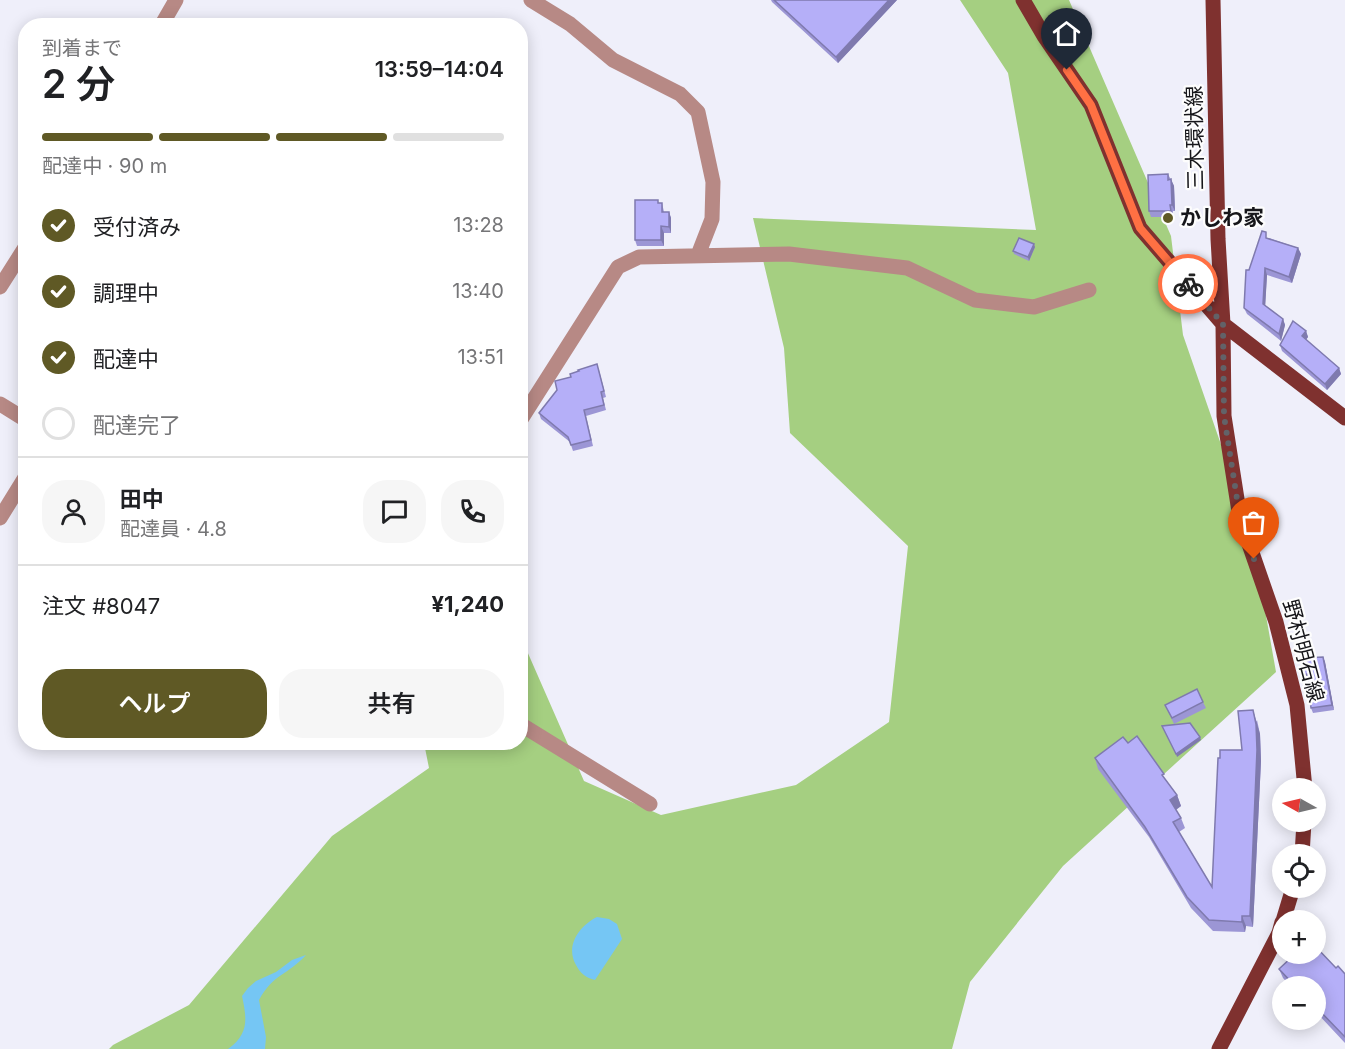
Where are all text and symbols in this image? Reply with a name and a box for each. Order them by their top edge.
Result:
pin [1041,8,1092,70]
icon: home [1050,17,1083,50]
text: 到着まで [42,36,122,60]
text: 13:59–14:04 [375,56,504,82]
text: 2 分 [42,60,115,107]
street label: 三木環状線 [1181,85,1208,191]
text: 配達中 · 90 m [42,154,167,178]
place label: かしわ家 [1180,205,1264,230]
icon: check [42,209,75,242]
marker: かしわ家 [1161,211,1175,225]
text: 13:28 [453,213,504,237]
text: 受付済み [93,214,181,240]
courier [1158,254,1218,314]
icon: bike [1172,268,1205,301]
icon: check [42,275,75,308]
text: 13:40 [452,279,504,303]
text: 調理中 [93,280,159,306]
icon: check [42,341,75,374]
text: 13:51 [457,345,504,369]
text: 配達中 [93,346,159,372]
text: 配達完了 [93,412,181,438]
button: person [42,480,105,543]
button: chat [363,480,426,543]
button: phone [441,480,504,543]
text: 田中 [120,486,164,512]
pin [1228,497,1279,559]
icon: bag [1237,506,1270,539]
text: 配達員 · 4.8 [120,517,227,541]
text: ¥1,240 [431,591,504,617]
text: 注文 #8047 [42,593,160,619]
street label: 野村明石線 [1278,597,1329,705]
button: ヘルプ [42,669,267,738]
button: 共有 [279,669,504,738]
north arrow [1272,778,1326,832]
map controls [1272,778,1326,1030]
button: locate [1272,844,1326,898]
button: + [1272,910,1326,964]
button: − [1272,976,1326,1030]

